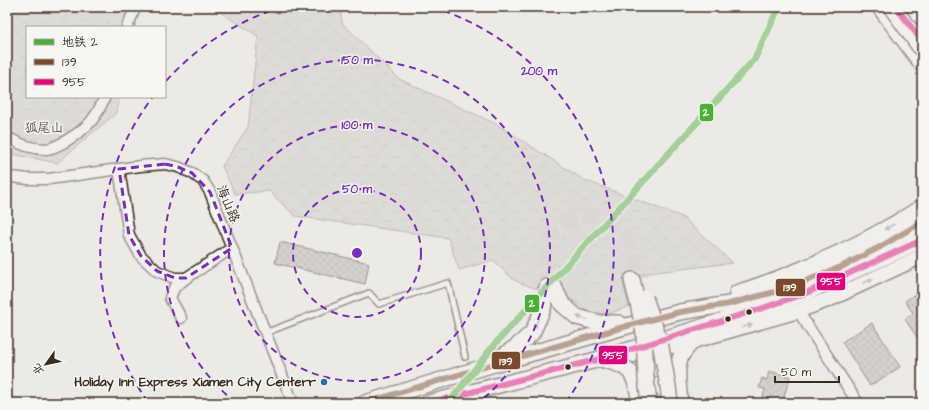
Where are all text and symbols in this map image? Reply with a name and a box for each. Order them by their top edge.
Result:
legend [26,26,166,98]
text: 地铁 2 [62,34,98,51]
text: 150 m [341,52,374,69]
text: 139 [62,54,77,71]
text: 200 m [520,63,558,80]
text: 955 [62,74,86,91]
line badge: 2 [699,103,714,122]
text: 2 [702,105,710,120]
text: 100 m [342,117,373,134]
park label: 狐尾山 [24,119,64,137]
text: 50 m [342,181,373,198]
street label: 海山路 [212,183,244,225]
one-way arrow [883,223,895,230]
centre of rings [350,246,364,260]
line badge: 955 [816,272,846,291]
text: 955 [820,274,842,289]
line badge: 139 [775,278,806,297]
one-way arrow [863,278,874,284]
text: 139 [783,280,797,295]
line badge: 2 [524,294,540,313]
text: 2 [528,296,536,311]
unlabelled marker [744,307,754,317]
unlabelled marker [723,314,733,324]
one-way arrow [576,315,588,321]
one-way arrow [533,319,539,330]
one-way arrow [741,323,753,329]
north arrow [26,344,66,384]
line badge: 955 [598,345,628,365]
text: 955 [602,348,624,363]
line badge: 139 [491,351,521,370]
text: 139 [499,354,513,369]
scale bar [775,358,839,384]
text: 北 [29,360,47,378]
unlabelled marker [563,362,573,372]
text: 50 m [781,364,812,381]
place label: Holiday Inn Express Xiamen City Centerr [74,373,317,392]
marker: Holiday Inn Express Xiamen City Centerr [319,377,329,387]

